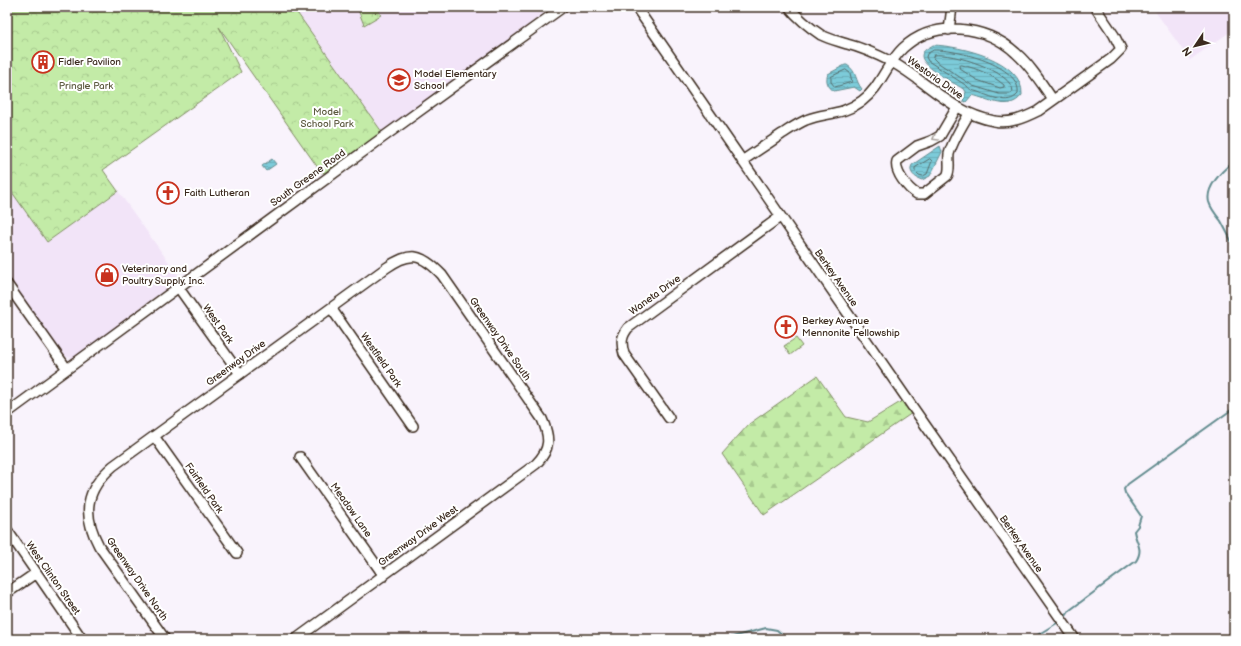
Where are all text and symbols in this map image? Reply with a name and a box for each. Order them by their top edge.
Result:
north arrow [1175,26,1215,66]
text: N [1180,44,1195,59]
building icon: Fidler Pavilion [30,49,56,75]
street label: Westoria Drive [905,54,965,102]
place label: Fidler Pavilion [58,56,121,68]
school or university icon: Model Elementary School [386,67,412,93]
place label: Model Elementary School [414,68,497,92]
park label: Pringle Park [59,80,113,92]
park label: Model School Park [300,106,354,130]
one-way arrow [932,134,939,141]
street label: South Greene Road [268,147,348,209]
church icon: Faith Lutheran [155,180,181,206]
place label: Faith Lutheran [184,187,250,199]
street label: Berkey Avenue [812,247,860,309]
shop icon: Veterinary and Poultry Supply, Inc. [94,262,120,288]
place label: Veterinary and Poultry Supply, Inc. [122,263,205,287]
street label: Waneta Drive [627,272,683,318]
street label: Greenway Drive South [467,295,534,383]
street label: West Park [200,302,236,346]
church icon: Berkey Avenue Mennonite Fellowship [773,314,799,340]
place label: Berkey Avenue Mennonite Fellowship [802,315,900,339]
street label: Westfield Park [358,330,404,390]
street label: Greenway Drive [204,337,268,389]
street label: Fairfield Park [182,461,226,516]
street label: Meadow Lane [328,480,374,540]
street label: Greenway Drive West [376,503,460,569]
street label: Berkey Avenue [997,513,1045,575]
street label: Greenway Drive North [104,535,171,623]
street label: West Clinton Street [23,539,83,617]

